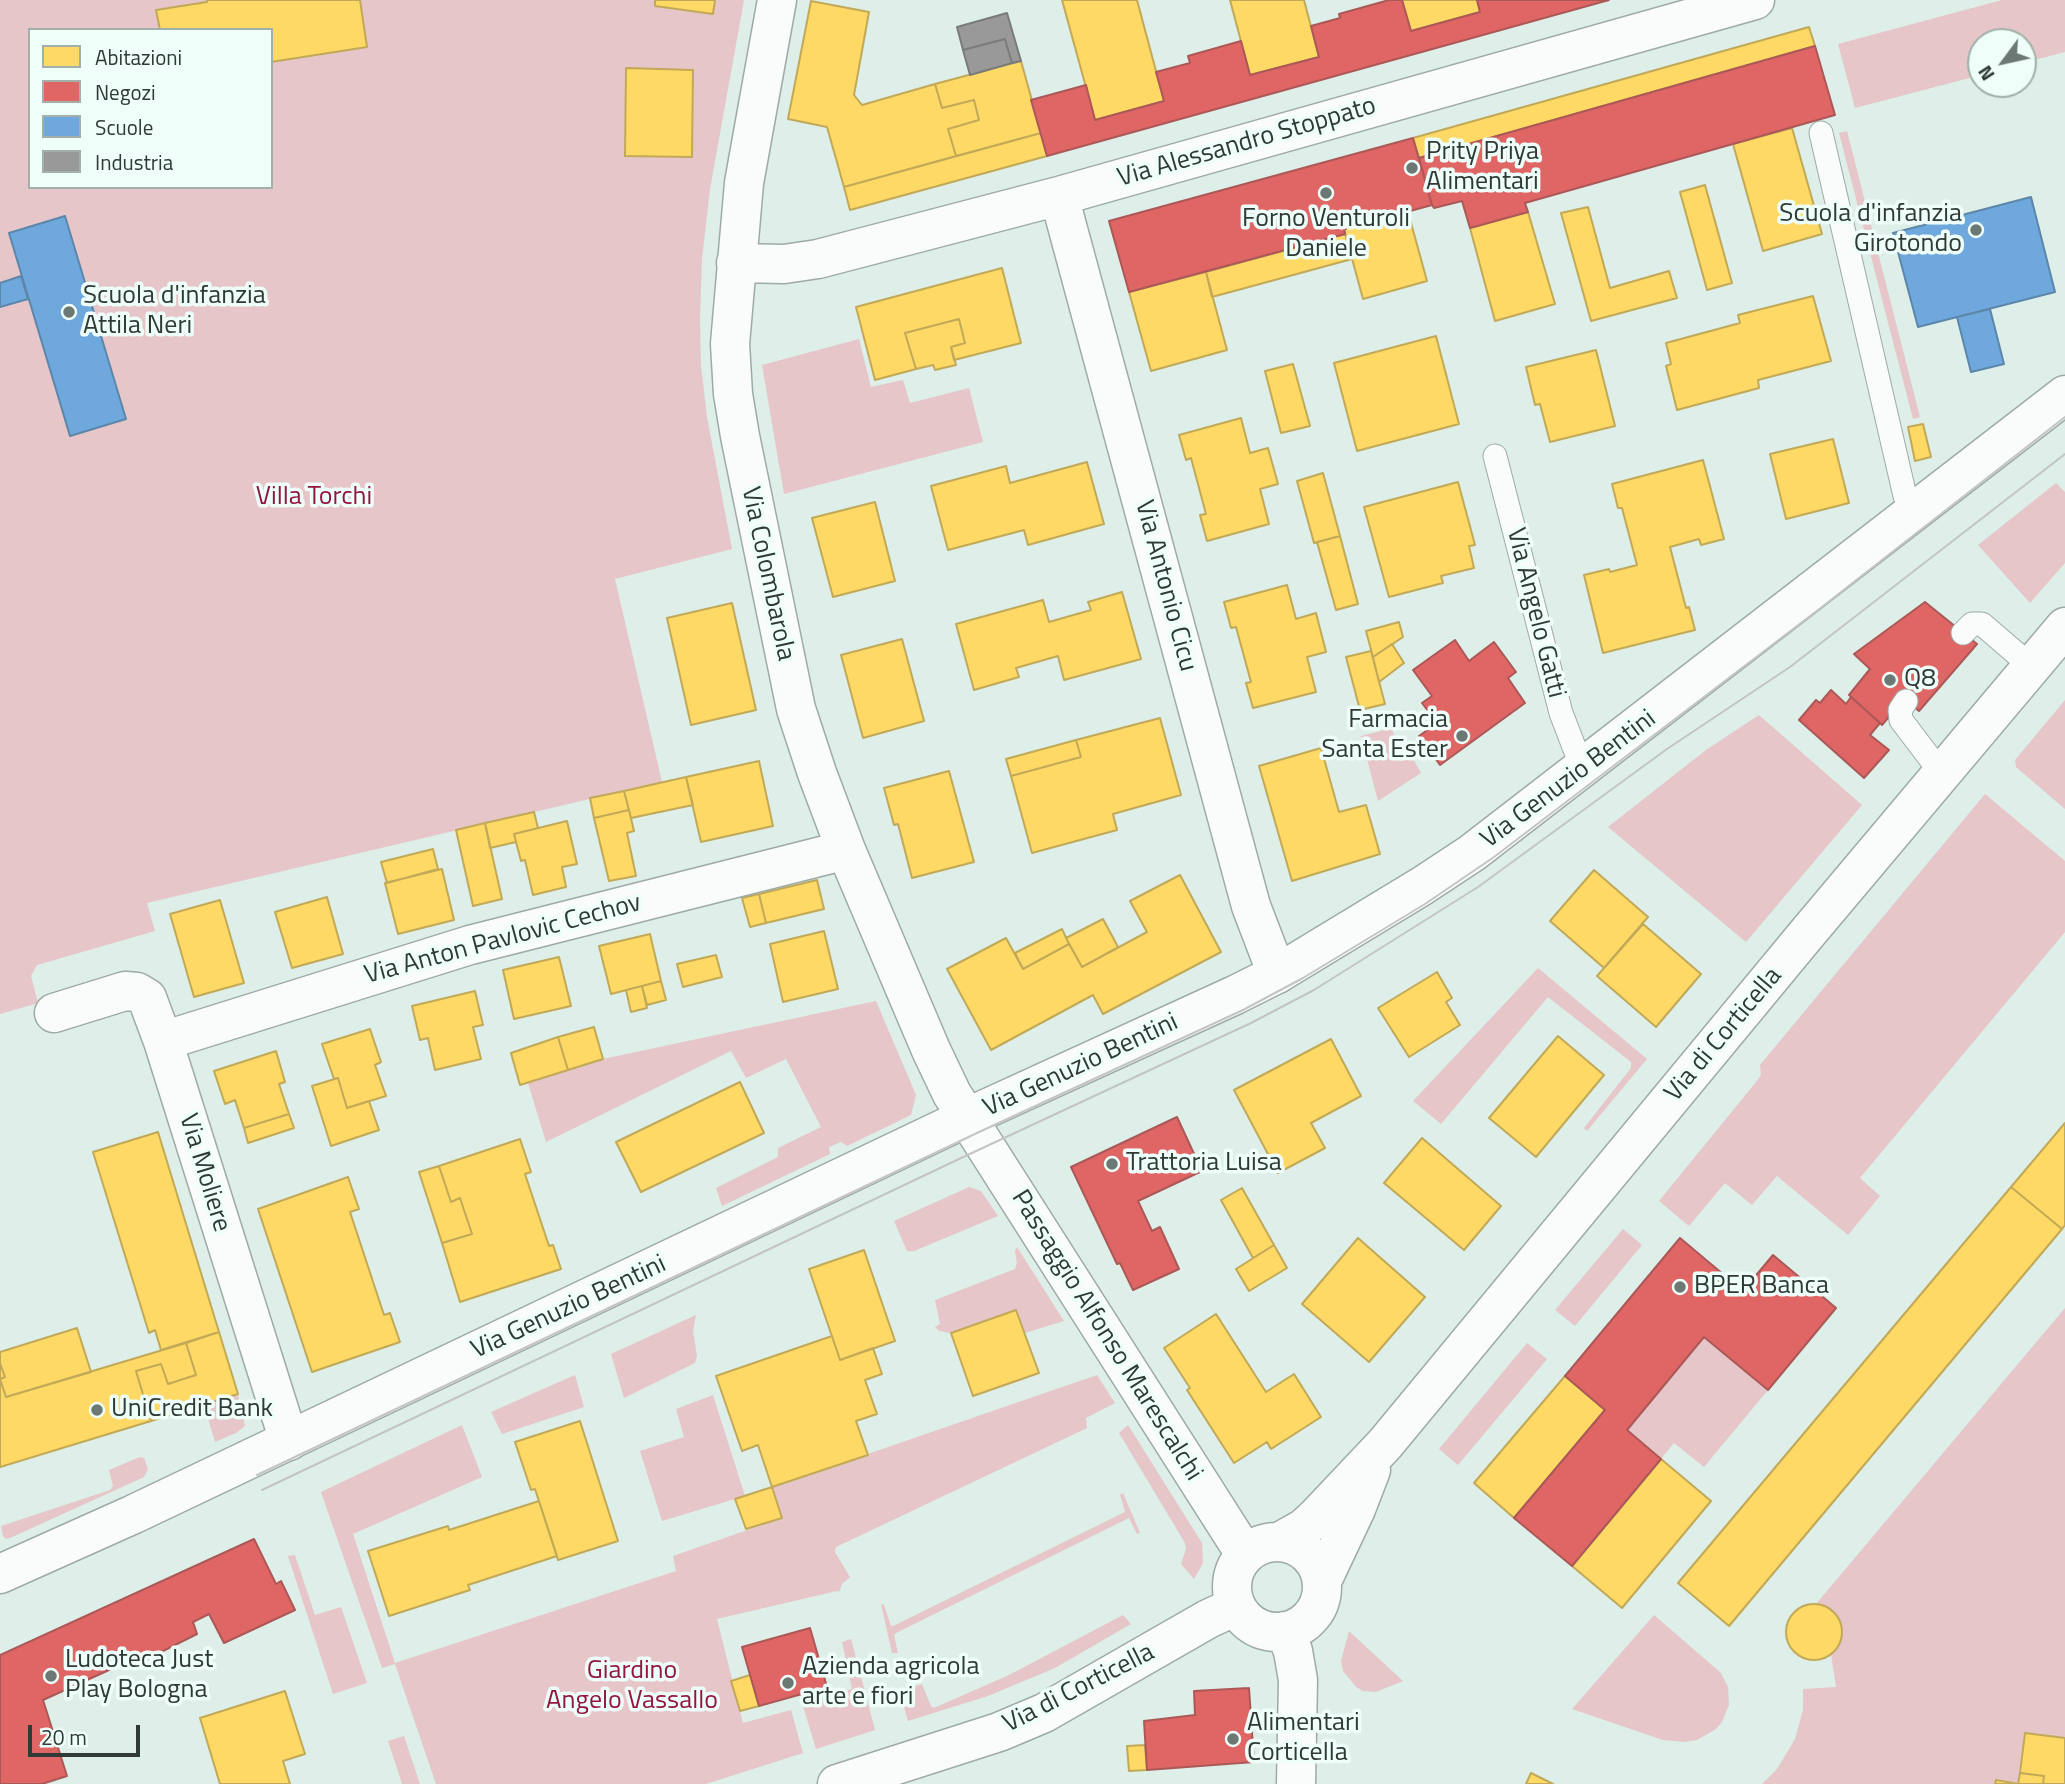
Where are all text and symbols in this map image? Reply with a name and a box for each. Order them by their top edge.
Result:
legend [28,28,273,189]
north arrow [1967,28,2037,98]
text: Abitazioni [95,41,182,73]
text: N [1970,60,2001,87]
text: Negozi [95,76,156,108]
street label: Via Alessandro Stoppato [1114,91,1380,195]
text: Scuole [95,111,153,143]
place label: Prity Priya Alimentari [1426,137,1539,198]
text: Industria [95,146,173,178]
marker: Prity Priya Alimentari [1404,160,1420,176]
marker: Forno Venturoli Daniele [1318,185,1334,201]
place label: Scuola d'infanzia Girotondo [1779,199,1962,260]
place label: Forno Venturoli Daniele [1242,204,1410,266]
marker: Scuola d'infanzia Girotondo [1968,222,1984,238]
place label: Scuola d'infanzia Attila Neri [83,281,266,342]
marker: Scuola d'infanzia Attila Neri [61,304,77,320]
park label: Villa Torchi [256,482,372,514]
street label: Via Colombarola [733,484,801,664]
street label: Via Antonio Cicu [1127,497,1203,675]
street label: Via Angelo Gatti [1499,525,1571,701]
place label: Q8 [1904,664,1936,696]
marker: Q8 [1882,672,1898,688]
street label: Via Genuzio Bentini [1475,704,1663,856]
place label: Farmacia Santa Ester [1321,705,1448,766]
marker: Farmacia Santa Ester [1454,728,1470,744]
street label: Via Anton Pavlovic Cechov [361,888,645,992]
street label: Via di Corticella [1659,962,1789,1108]
street label: Via Genuzio Bentini [979,1007,1183,1125]
street label: Via Moliere [171,1110,237,1236]
place label: Trattoria Luisa [1126,1148,1282,1180]
marker: Trattoria Luisa [1104,1156,1120,1172]
street label: Passaggio Alfonso Marescalchi [1004,1185,1208,1487]
street label: Via Genuzio Bentini [467,1249,671,1367]
place label: BPER Banca [1694,1271,1829,1303]
marker: BPER Banca [1672,1279,1688,1295]
place label: UniCredit Bank [111,1394,273,1426]
marker: UniCredit Bank [89,1402,105,1418]
street label: Via di Corticella [998,1638,1160,1740]
place label: Ludoteca Just Play Bologna [65,1645,213,1706]
place label: Azienda agricola arte e fiori [802,1652,980,1714]
park label: Giardino Angelo Vassallo [546,1656,718,1718]
marker: Ludoteca Just Play Bologna [43,1668,59,1684]
marker: Azienda agricola arte e fiori [780,1675,796,1691]
place label: Alimentari Corticella [1247,1708,1360,1770]
scale bar [32,1710,144,1754]
text: 20 m [41,1721,87,1753]
marker: Alimentari Corticella [1225,1731,1241,1747]

